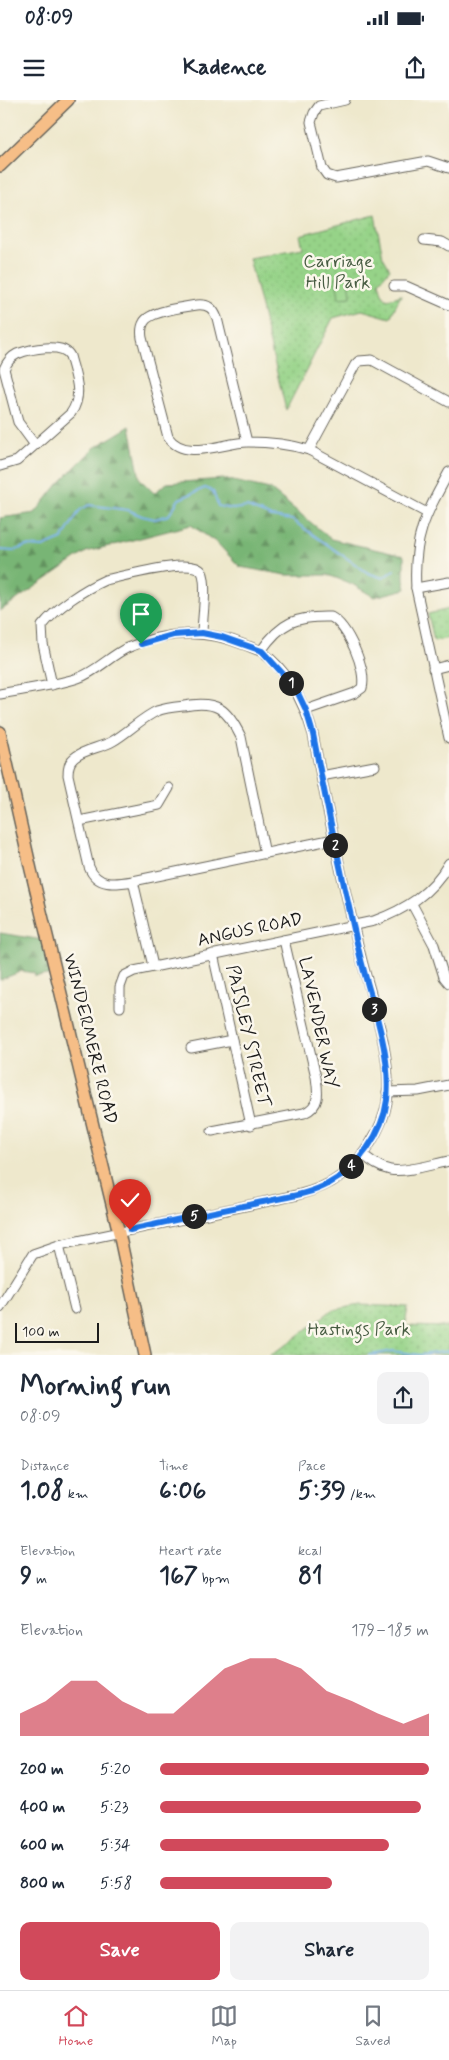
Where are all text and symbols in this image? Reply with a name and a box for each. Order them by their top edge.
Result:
text: 08:09 [25,5,73,30]
icon: menu [20,54,48,82]
text: Kadence [183,54,266,82]
icon: share [401,54,429,82]
park label: Carriage Hill Park [303,250,373,295]
pin [120,593,162,644]
icon: arrive [127,600,155,628]
pin: 1 [278,670,304,696]
text: 1 [288,674,295,692]
pin: 2 [322,832,348,858]
text: 2 [332,836,339,854]
street label: ANGUS ROAD [195,907,305,953]
street label: WINDERMERE ROAD [57,951,123,1127]
street label: LAVENDER WAY [292,955,344,1092]
street label: PAISLEY STREET [220,963,276,1110]
pin: 3 [362,996,386,1022]
text: 3 [371,1000,378,1018]
pin: 4 [338,1154,364,1178]
text: 4 [347,1157,356,1175]
pin [109,1179,151,1230]
icon: check [116,1186,144,1214]
pin: 5 [182,1204,206,1228]
text: 5 [190,1207,199,1225]
park label: Hastings Park [308,1318,410,1344]
scale bar [15,1320,99,1343]
text: 100 m [22,1323,60,1341]
text: Morning run [20,1368,171,1405]
button: share [377,1372,429,1424]
text: 08:09 [20,1406,60,1427]
text: Distance [20,1457,69,1475]
text: Time [159,1457,188,1475]
text: Pace [298,1457,326,1475]
text: 1.08 [20,1475,64,1508]
text: 6:06 [159,1475,206,1508]
text: 5:39 [298,1475,346,1508]
text: km [64,1485,88,1503]
text: /km [346,1485,376,1503]
text: Elevation [20,1542,75,1560]
text: Heart rate [159,1542,222,1560]
text: kcal [298,1542,322,1560]
text: 9 [20,1560,32,1593]
text: 167 [159,1560,198,1593]
text: 81 [298,1560,323,1593]
text: m [32,1570,47,1588]
text: bpm [198,1570,230,1588]
text: Elevation [20,1620,83,1641]
text: 179–185 m [351,1620,429,1641]
text: 200 m [20,1759,64,1780]
text: 5:20 [100,1759,131,1780]
text: 400 m [20,1797,65,1818]
text: 5:23 [100,1797,128,1818]
text: 600 m [20,1835,64,1856]
text: 5:34 [100,1835,131,1856]
text: 800 m [20,1873,65,1894]
text: 5:58 [100,1873,132,1894]
button: Save [20,1922,220,1980]
button: Share [230,1922,429,1980]
tab: Home [58,2002,93,2050]
tab: Map [210,2002,238,2050]
tab: Saved [355,2002,391,2050]

